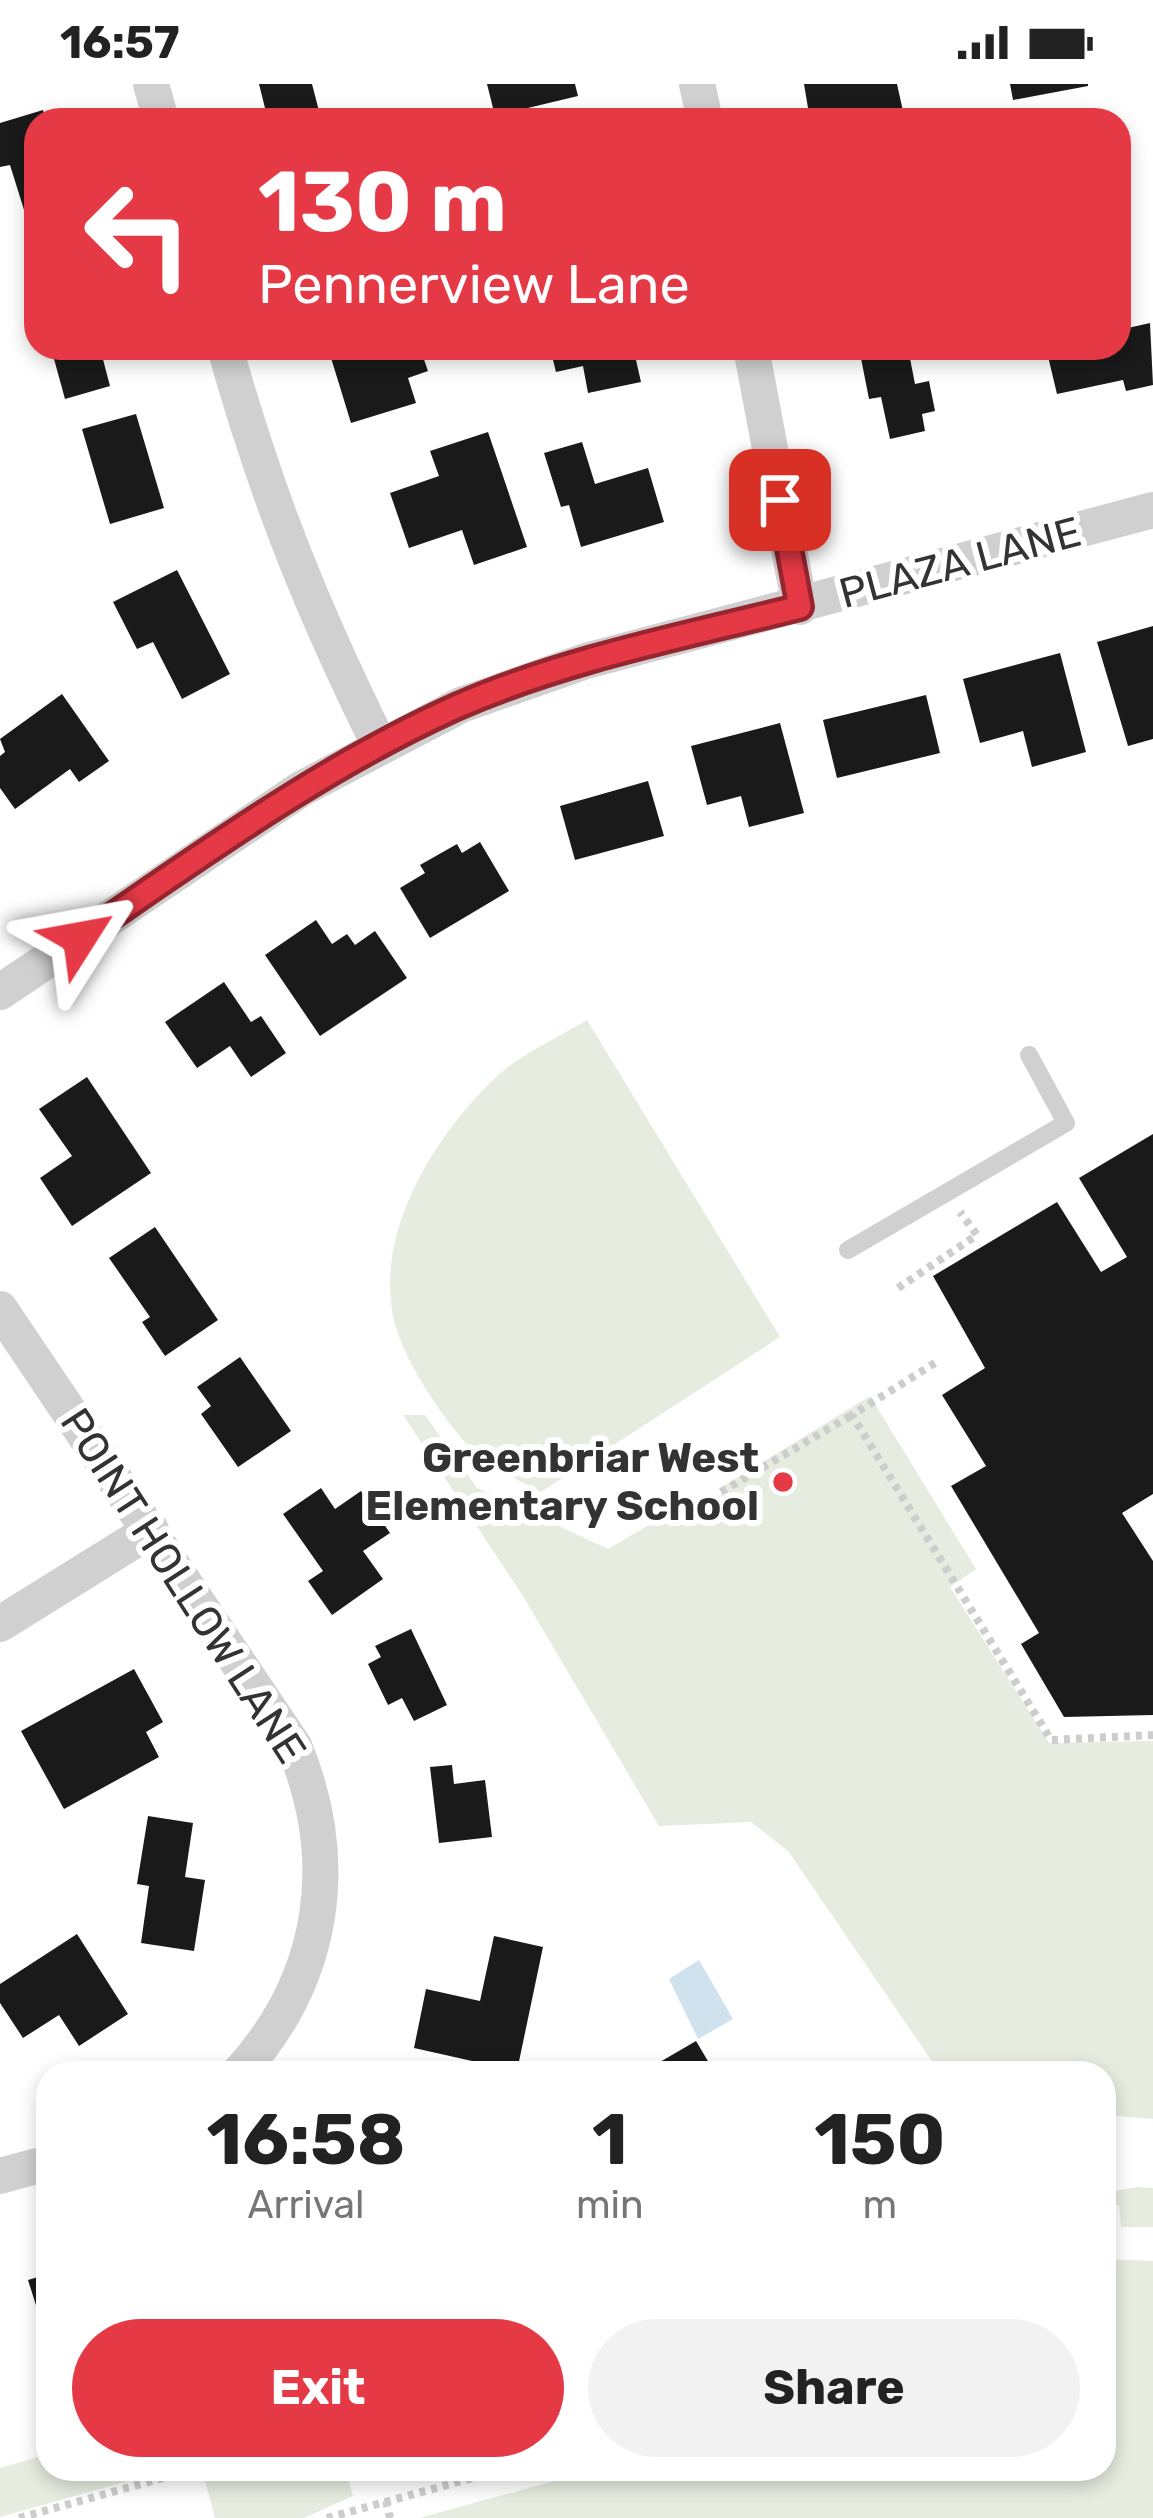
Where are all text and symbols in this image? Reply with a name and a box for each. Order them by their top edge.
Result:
text: 16:57 [60,16,180,69]
text: 130 m [258,152,507,252]
icon: left [60,156,216,312]
text: Pennerview Lane [258,253,690,317]
pin [729,449,831,551]
icon: arrive [747,467,813,533]
street label: PLAZA LANE [834,507,1086,619]
position arrow [17,875,143,1001]
street label: POINT HOLLOW LANE [50,1399,316,1773]
place label: Greenbriar West Elementary School [365,1433,759,1531]
marker: Greenbriar West Elementary School [770,1469,796,1495]
text: 16:58 [207,2097,405,2182]
text: 1 [592,2097,628,2182]
text: 150 [814,2097,945,2182]
text: Arrival [247,2182,364,2228]
text: min [576,2182,644,2228]
text: m [862,2182,897,2228]
button: Exit [72,2319,564,2457]
button: Share [588,2319,1080,2457]

